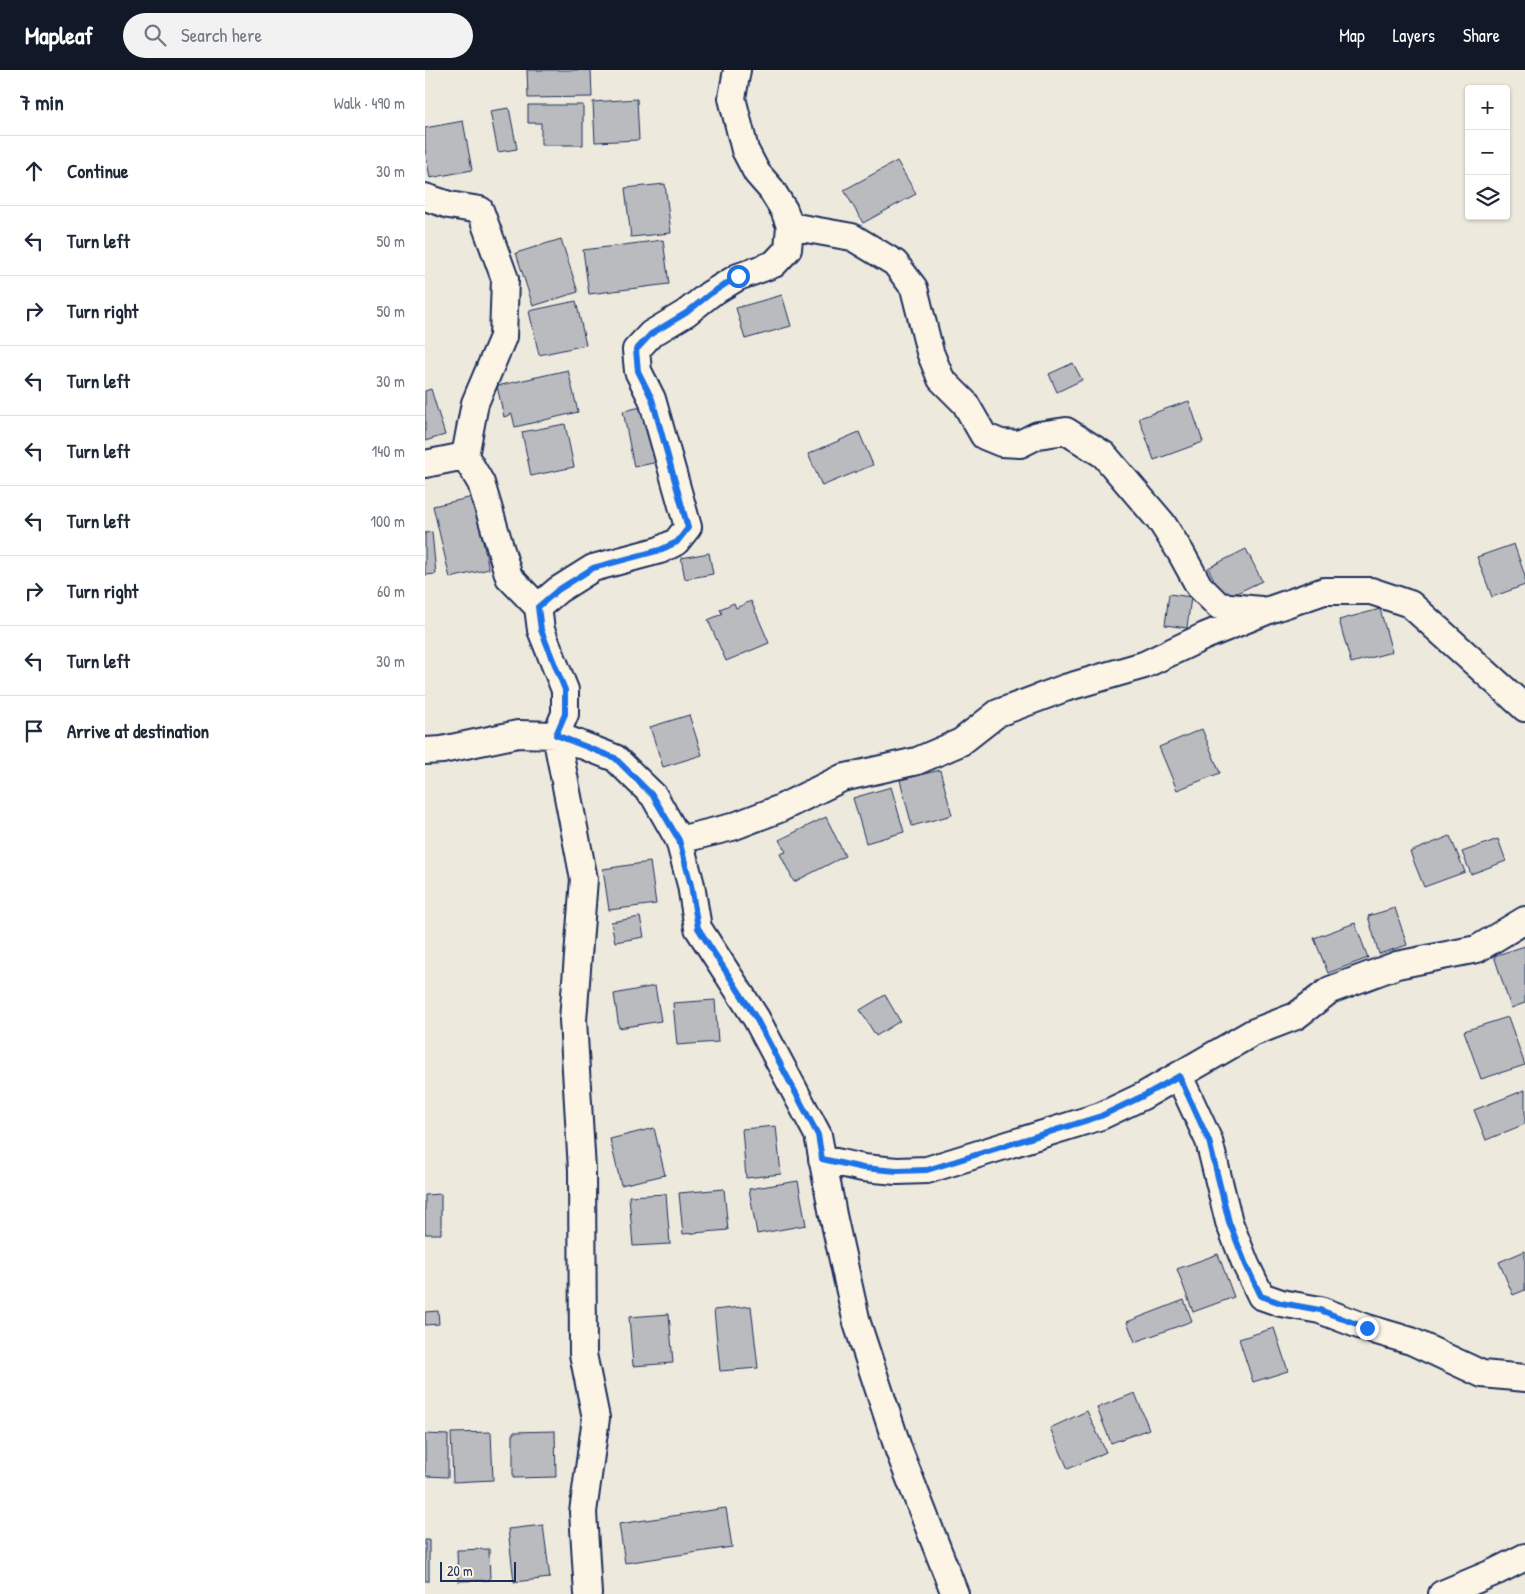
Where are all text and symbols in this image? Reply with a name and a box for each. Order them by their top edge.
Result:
search box [123,13,473,58]
text: Mapleaf [25,19,93,51]
icon: search [141,21,169,49]
text: Search here [181,22,262,48]
text: Map [1339,23,1365,48]
text: Layers [1393,23,1435,48]
text: Share [1463,23,1500,48]
map controls [1465,85,1510,220]
button: + [1465,85,1510,130]
text: 7 min [20,88,64,117]
text: Walk · 490 m [334,92,405,114]
button: − [1465,130,1510,175]
icon: ahead [20,157,48,185]
text: Continue [67,158,128,184]
text: 30 m [376,160,405,182]
button: layers [1465,175,1510,220]
icon: left [20,227,48,255]
text: Turn left [67,228,130,254]
text: 50 m [377,230,405,252]
route start [727,265,750,288]
icon: right [20,297,48,325]
text: Turn right [67,298,138,324]
text: 50 m [377,300,405,322]
icon: left [20,367,48,395]
text: Turn left [67,368,130,394]
text: 30 m [376,370,405,392]
icon: left [20,437,48,465]
text: Turn left [67,438,130,464]
text: 140 m [371,440,405,462]
icon: left [20,507,48,535]
text: Turn left [67,508,130,534]
text: 100 m [370,510,405,532]
icon: right [20,577,48,605]
text: Turn right [67,578,138,604]
text: 60 m [377,580,405,602]
icon: left [20,647,48,675]
text: Turn left [67,648,130,674]
text: 30 m [376,650,405,672]
icon: arrive [20,717,48,745]
text: Arrive at destination [67,718,209,744]
route end [1356,1317,1379,1340]
scale bar [440,1559,516,1582]
text: 20 m [447,1561,473,1580]

